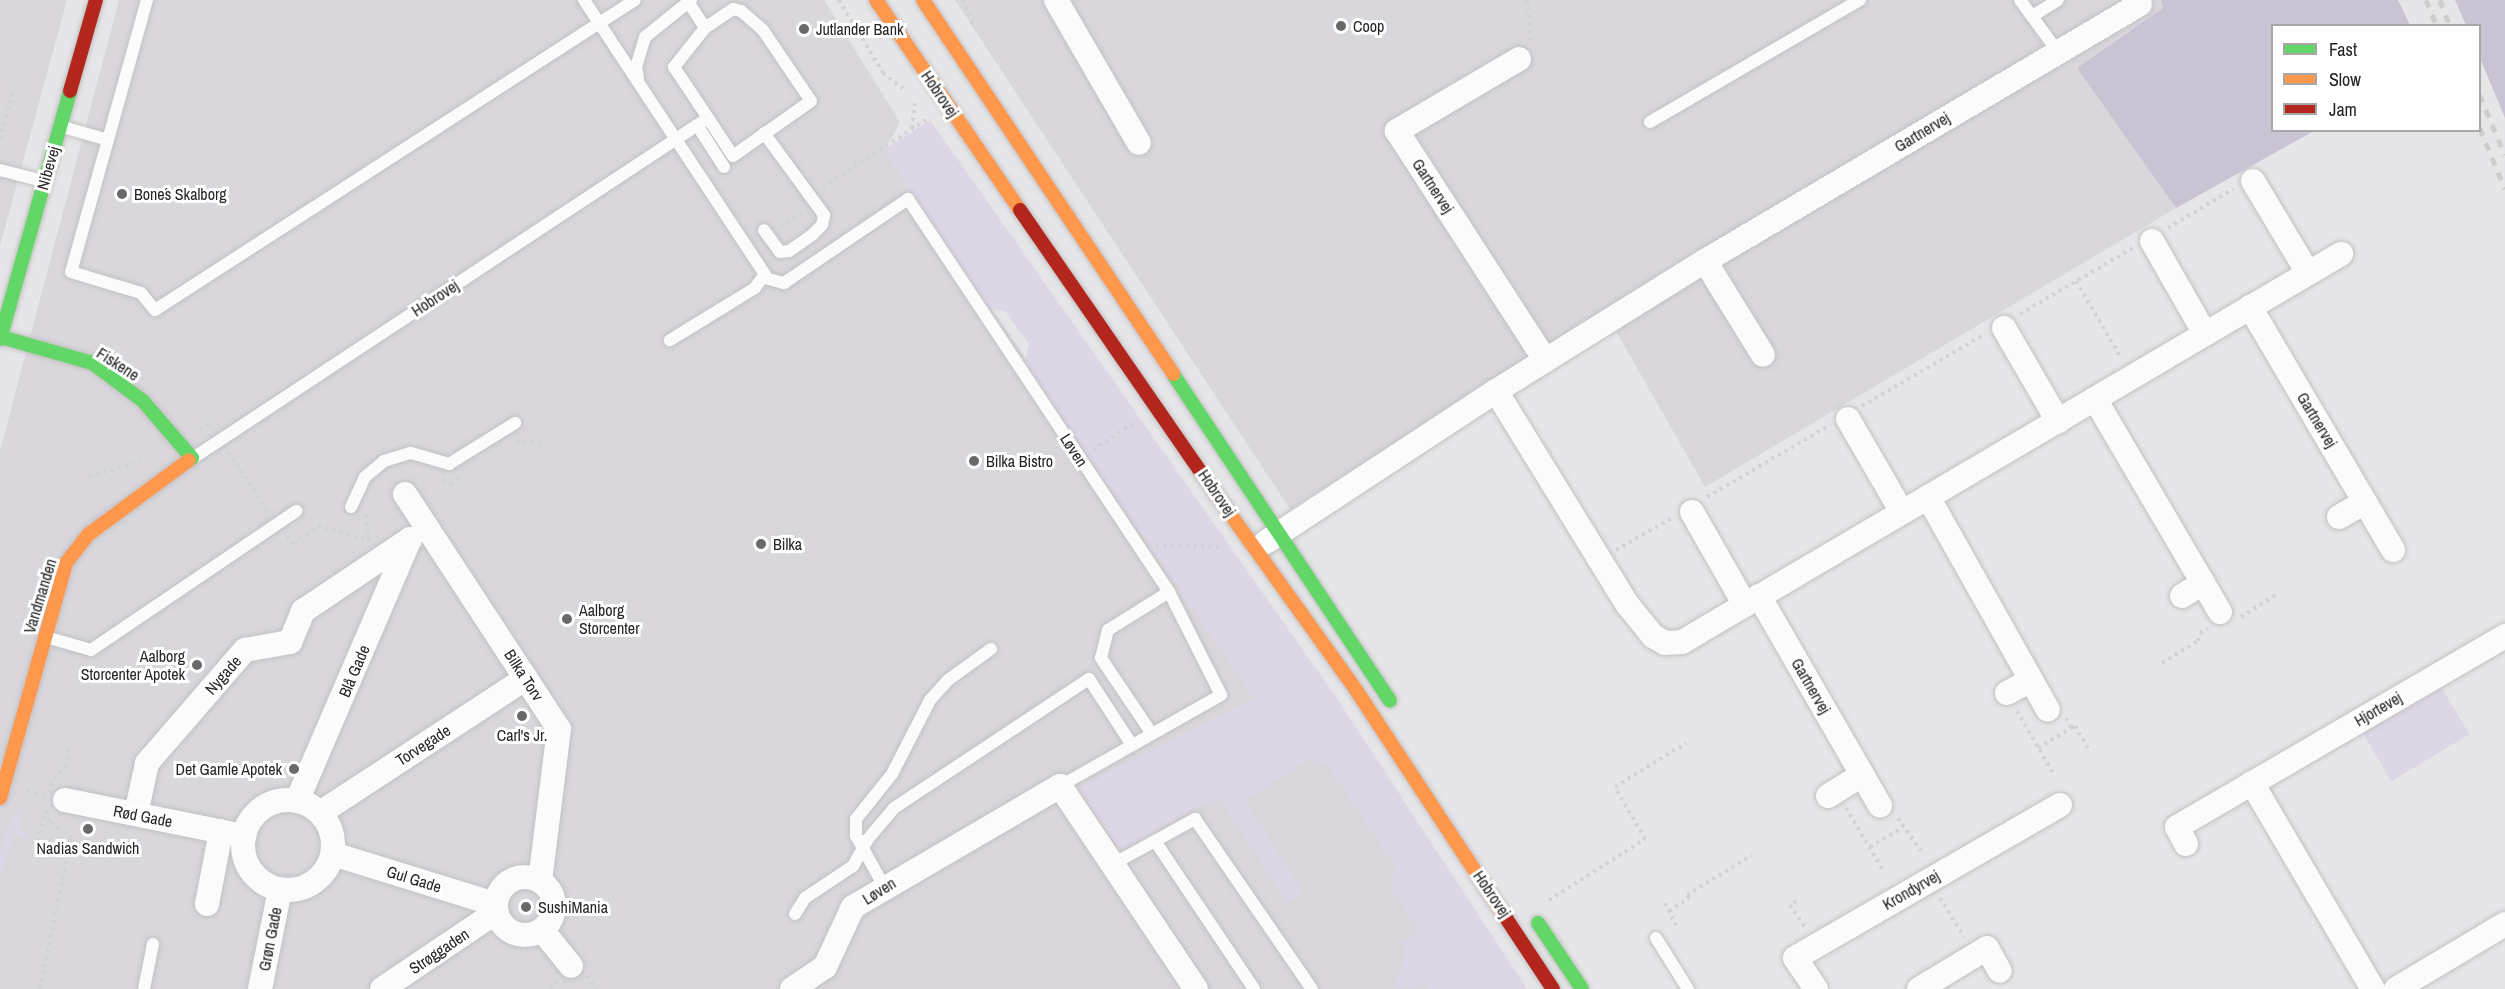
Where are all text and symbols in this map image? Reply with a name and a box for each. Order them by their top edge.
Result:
place label: Coop [1353,16,1384,36]
place label: Jutlander Bank [816,19,904,39]
marker: Coop [1334,19,1348,33]
marker: Jutlander Bank [797,22,811,36]
legend [2271,24,2481,132]
text: Fast [2329,37,2357,62]
street label: Hobrovej [917,67,963,121]
text: Slow [2329,67,2361,92]
text: Jam [2329,97,2357,122]
street label: Gartnervej [1891,108,1953,156]
street label: Nibevej [33,144,63,192]
street label: Gartnervej [1408,155,1458,217]
place label: Bone´s Skalborg [134,184,227,204]
marker: Bone´s Skalborg [115,187,129,201]
street label: Hobrovej [408,276,462,320]
street label: Fiskene [93,343,143,385]
street label: Gartnervej [2293,389,2341,451]
street label: Løven [1056,430,1092,470]
place label: Bilka Bistro [986,451,1053,471]
marker: Bilka Bistro [967,454,981,468]
street label: Hobrovej [1194,466,1240,520]
place label: Bilka [773,534,802,554]
marker: Bilka [754,537,768,551]
street label: Vandmanden [20,556,60,636]
place label: Aalborg Storcenter [579,600,640,638]
marker: Aalborg Storcenter [560,612,574,626]
street label: Blå Gade [334,642,374,700]
place label: Aalborg Storcenter Apotek [80,646,185,684]
street label: Bilka Torv [500,646,548,704]
street label: Nygade [201,652,245,698]
street label: Gartnervej [1787,655,1835,717]
marker: Aalborg Storcenter Apotek [190,658,204,672]
street label: Hjortevej [2351,688,2405,730]
marker: Carl's Jr. [515,709,529,723]
street label: Torvegade [392,720,454,770]
place label: Carl's Jr. [497,725,547,745]
place label: Det Gamle Apotek [175,759,282,779]
marker: Det Gamle Apotek [287,762,301,776]
street label: Rød Gade [112,801,174,831]
marker: Nadias Sandwich [81,822,95,836]
place label: Nadias Sandwich [37,838,139,858]
street label: Gul Gade [384,862,444,896]
street label: Krondyrvej [1879,866,1943,914]
street label: Hobrovej [1469,867,1515,921]
street label: Løven [859,873,899,909]
place label: SushiMania [538,897,608,917]
marker: SushiMania [519,900,533,914]
street label: Grøn Gade [254,905,286,973]
street label: Strøggaden [406,924,472,978]

